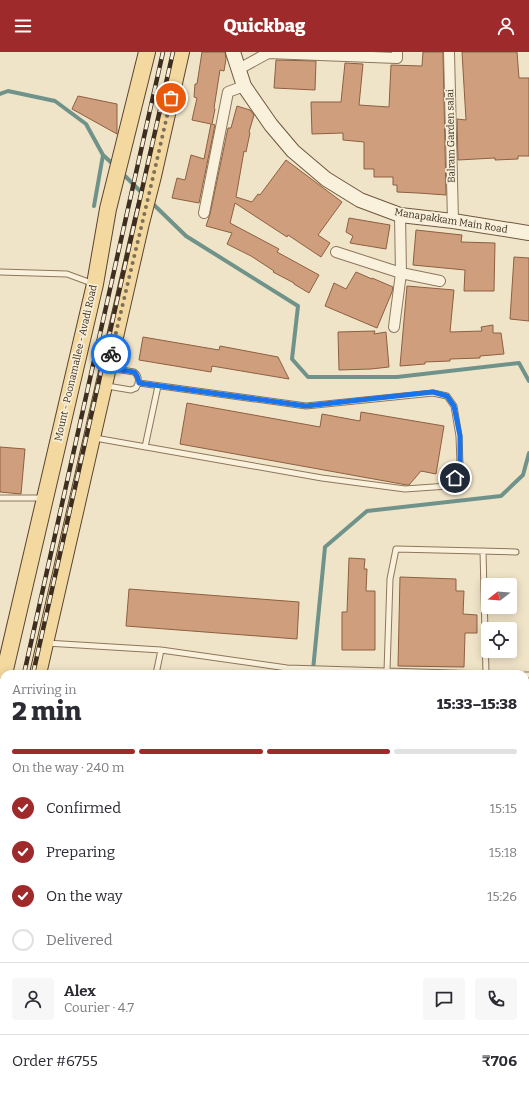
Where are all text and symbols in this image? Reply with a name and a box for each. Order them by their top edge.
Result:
icon: menu [12,15,34,37]
text: Quickbag [223,15,306,37]
icon: person [495,15,517,37]
pin [154,81,188,115]
icon: bag [160,87,182,109]
street label: Balram Garden salai [444,89,458,183]
street label: Manapakkam Main Road [394,206,508,236]
street label: Mount - Poonamallee - Avadi Road [52,284,100,442]
courier [91,334,131,374]
icon: bike [100,343,122,365]
pin [438,461,472,495]
icon: home [444,467,466,489]
north arrow [481,578,517,614]
map controls [481,578,517,658]
button: locate [481,622,517,658]
text: Arriving in [12,682,77,697]
text: 15:33–15:38 [437,695,517,713]
text: 2 min [12,696,82,727]
text: On the way · 240 m [12,760,124,775]
icon: check [12,797,34,819]
text: Confirmed [46,799,121,817]
text: 15:15 [490,801,517,816]
icon: check [12,841,34,863]
text: Preparing [46,843,115,861]
text: 15:18 [489,845,517,860]
icon: check [12,885,34,907]
text: On the way [46,887,123,905]
text: 15:26 [487,889,517,904]
text: Delivered [46,931,113,949]
button: person [12,978,54,1020]
button: chat [423,978,465,1020]
button: phone [475,978,517,1020]
text: Alex [64,982,96,1000]
text: Courier · 4.7 [64,1000,134,1015]
text: Order #6755 [12,1052,98,1070]
text: ₹706 [481,1052,517,1070]

